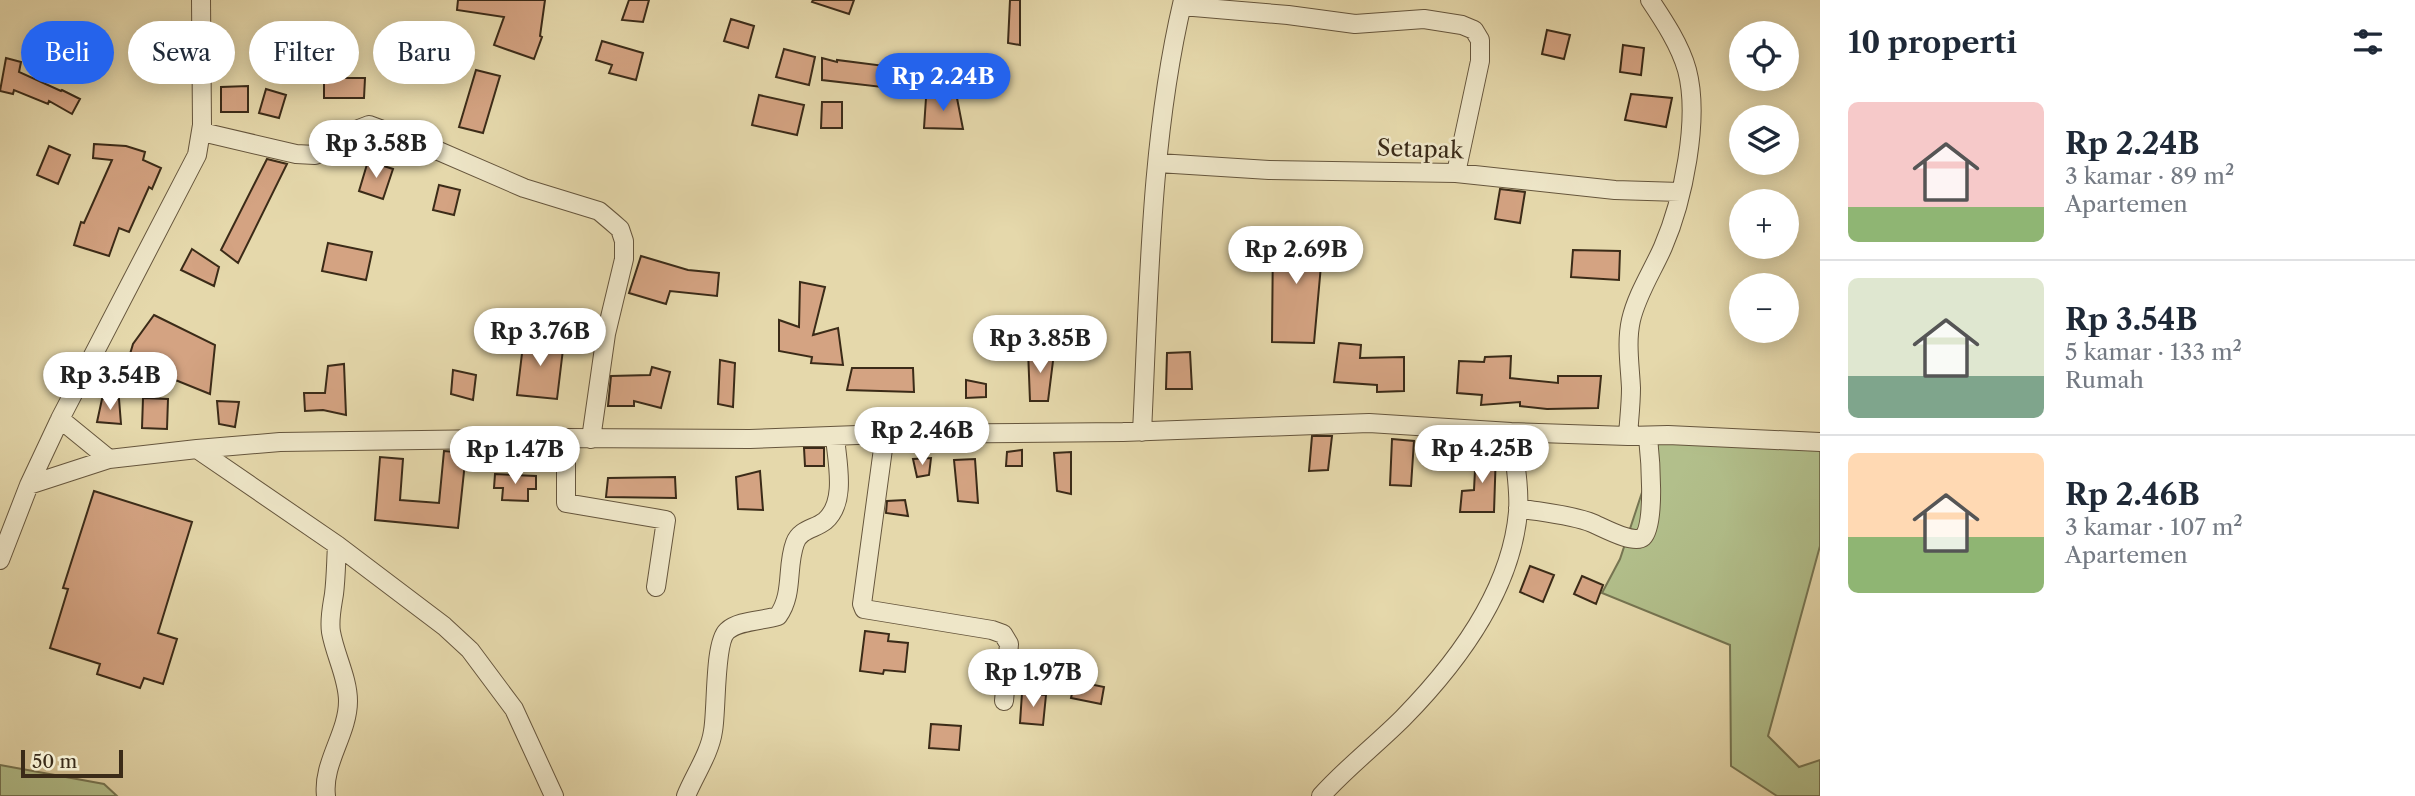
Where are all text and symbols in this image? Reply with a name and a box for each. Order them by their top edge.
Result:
chip: Beli [21,21,114,84]
chip: Sewa [128,21,235,84]
chip: Filter [249,21,359,84]
chip: Baru [373,21,475,84]
map controls [1729,21,1799,343]
button: locate [1729,21,1799,91]
icon: filters [2349,23,2387,61]
text: 10 properti [1848,24,2017,61]
pin: Rp 2.24B [871,54,1015,113]
text: Rp 2.24B [891,62,995,90]
button: layers [1729,105,1799,175]
pin: Rp 3.58B [304,120,448,180]
text: Rp 2.24B [2065,125,2200,162]
text: Rp 3.58B [325,129,427,157]
icon: home [1904,130,1988,214]
street label: Setapak [1376,133,1465,165]
text: 3 kamar · 89 m² [2065,162,2234,190]
button: + [1729,189,1799,259]
text: Apartemen [2065,190,2188,218]
pin: Rp 2.69B [1224,226,1368,286]
text: Rp 2.69B [1244,235,1348,263]
button: − [1729,273,1799,343]
text: Rp 3.54B [2065,301,2198,338]
icon: home [1904,306,1988,390]
pin: Rp 3.76B [468,308,612,368]
pin: Rp 3.85B [968,316,1112,375]
text: Rp 3.76B [490,317,590,345]
text: Rp 3.85B [989,324,1091,352]
text: 5 kamar · 133 m² [2065,338,2242,366]
pin: Rp 3.54B [38,352,182,412]
text: Rp 3.54B [59,361,161,389]
text: Rumah [2065,366,2144,394]
pin: Rp 2.46B [850,407,994,467]
text: Rp 2.46B [870,416,974,444]
pin: Rp 1.47B [443,426,587,486]
pin: Rp 4.25B [1410,426,1554,485]
text: Rp 4.25B [1431,434,1533,462]
text: Rp 1.47B [466,435,564,463]
text: Rp 2.46B [2065,476,2200,513]
icon: home [1904,481,1988,565]
text: 3 kamar · 107 m² [2065,513,2243,541]
text: Apartemen [2065,541,2188,569]
pin: Rp 1.97B [961,650,1105,709]
text: Rp 1.97B [984,658,1082,686]
scale bar [21,747,122,779]
text: 50 m [32,750,77,773]

